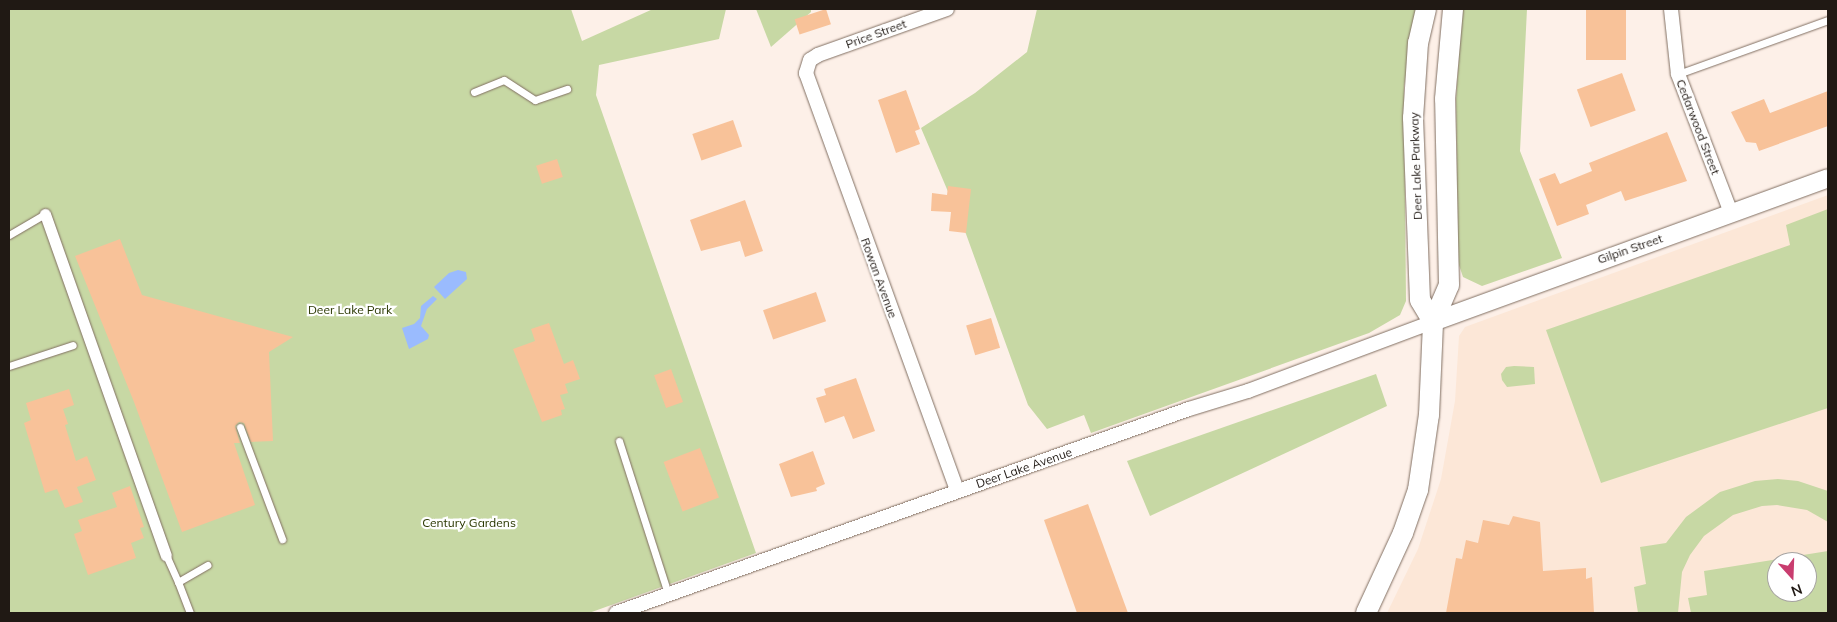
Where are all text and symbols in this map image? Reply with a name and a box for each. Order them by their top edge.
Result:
street label: Price Street [844,16,908,52]
street label: Cedarwood Street [1673,77,1723,177]
street label: Deer Lake Parkway [1407,112,1425,220]
street label: Gilpin Street [1596,231,1664,267]
street label: Rowan Avenue [858,236,900,320]
park label: Deer Lake Park [308,303,392,317]
street label: Deer Lake Avenue [974,445,1074,491]
park label: Century Gardens [422,516,516,530]
north arrow [1767,552,1817,602]
text: N [1789,580,1805,600]

